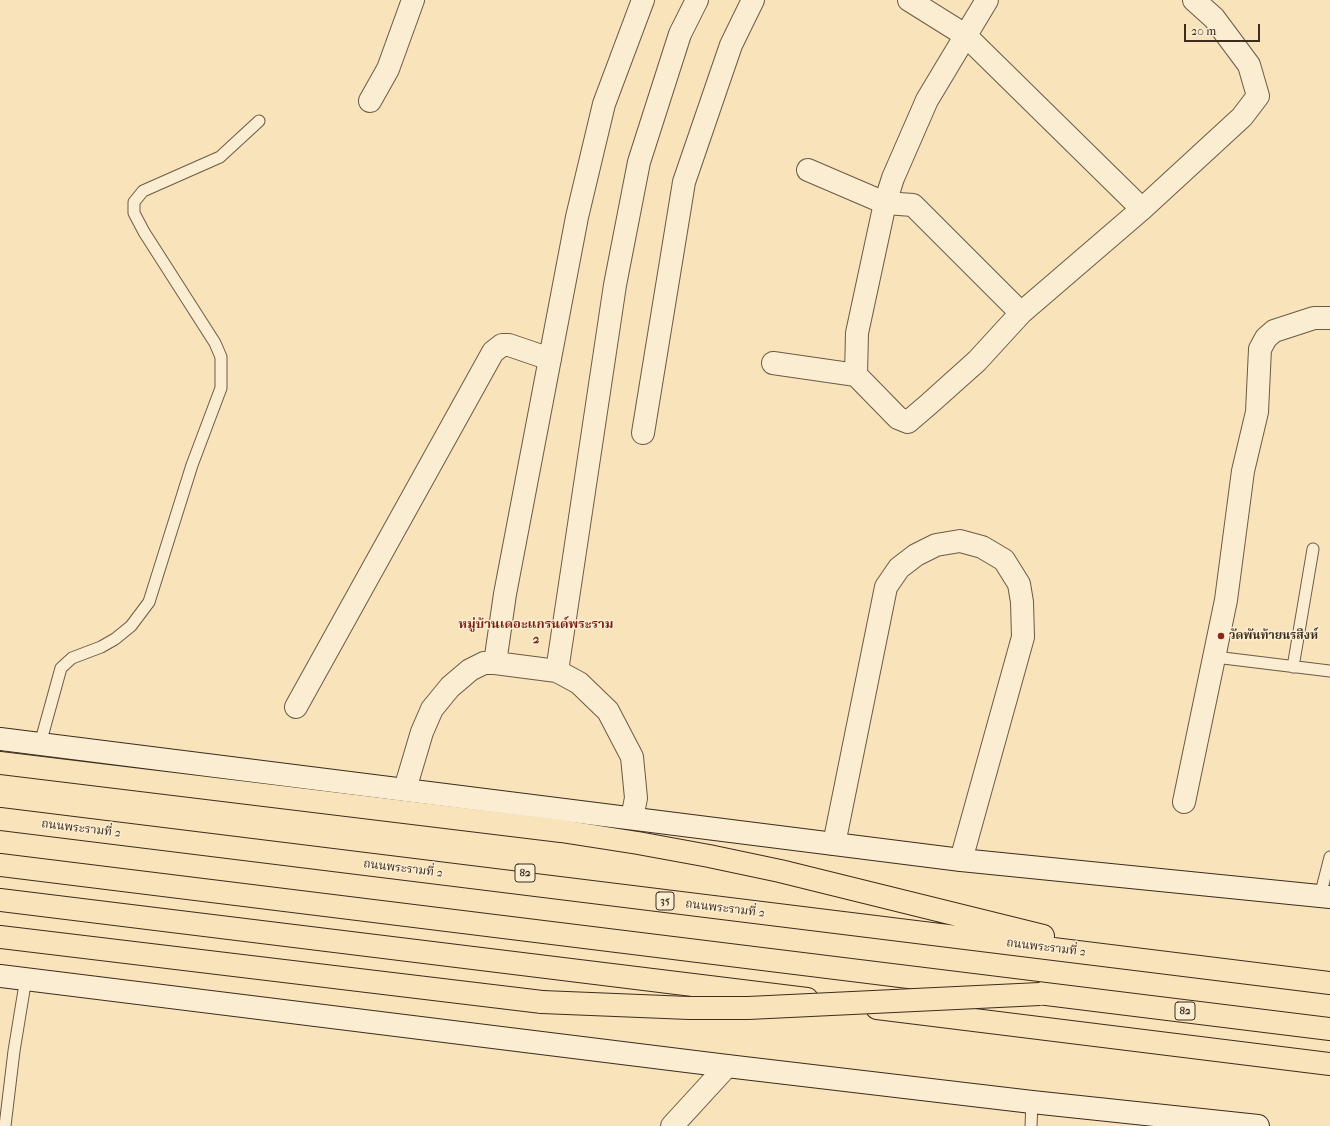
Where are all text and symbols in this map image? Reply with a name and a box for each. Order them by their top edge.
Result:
scale bar [1186,16,1262,42]
text: 20 m [1191,24,1216,38]
district label: หมู่บ้านเดอะแกรนด์พระราม 2 [459,617,613,648]
place label: วัดพันท้ายนรสิงห์ [1229,629,1318,643]
marker: วัดพันท้ายนรสิงห์ [1216,631,1226,641]
street label: ถนนพระรามที่ 2 [41,817,121,841]
street label: ถนนพระรามที่ 2 [363,857,443,881]
road number: 82 [515,864,535,882]
road number: 35 [656,892,674,910]
street label: ถนนพระรามที่ 2 [685,897,765,921]
street label: ถนนพระรามที่ 2 [1006,936,1086,960]
road number: 82 [1175,1002,1195,1020]

